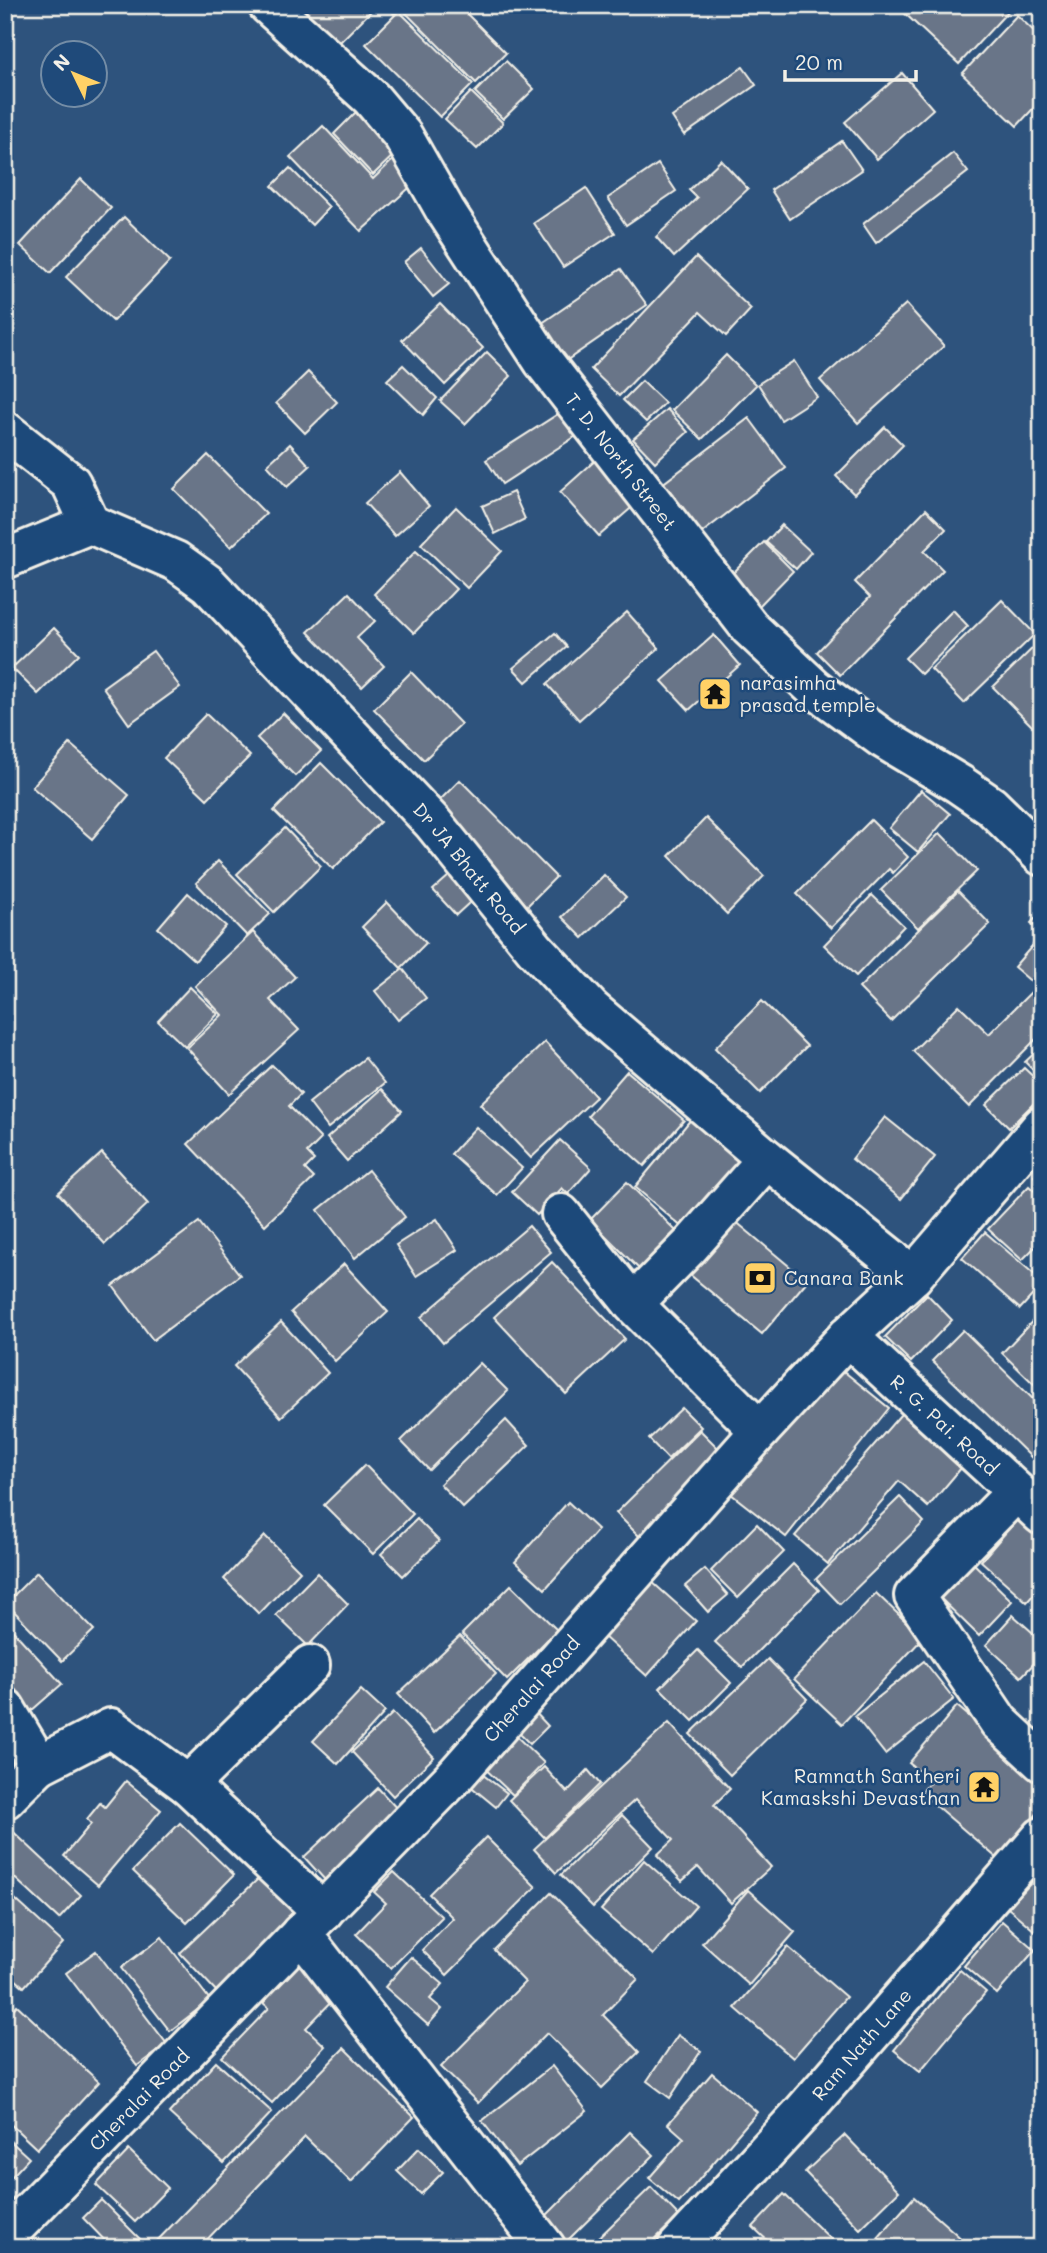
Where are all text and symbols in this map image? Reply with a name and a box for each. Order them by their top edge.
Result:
north arrow [38,38,108,108]
scale bar [785,38,916,82]
text: N [47,48,75,76]
text: 20 m [795,48,843,75]
street label: T. D. North Street [560,387,683,535]
place label: narasimha prasad temple [740,670,876,717]
temple icon: narasimha prasad temple [696,675,734,713]
street label: Dr JA Bhatt Road [408,797,531,939]
bank icon: Canara Bank [741,1259,779,1297]
place label: Canara Bank [784,1265,903,1290]
street label: R. G. Pai. Road [885,1368,1004,1480]
street label: Cheralai Road [478,1631,585,1747]
place label: Ramnath Santheri Kamaskshi Devasthan [761,1763,960,1810]
temple icon: Ramnath Santheri Kamaskshi Devasthan [965,1768,1003,1806]
street label: Ram Nath Lane [806,1983,917,2105]
street label: Cheralai Road [83,2043,194,2156]

